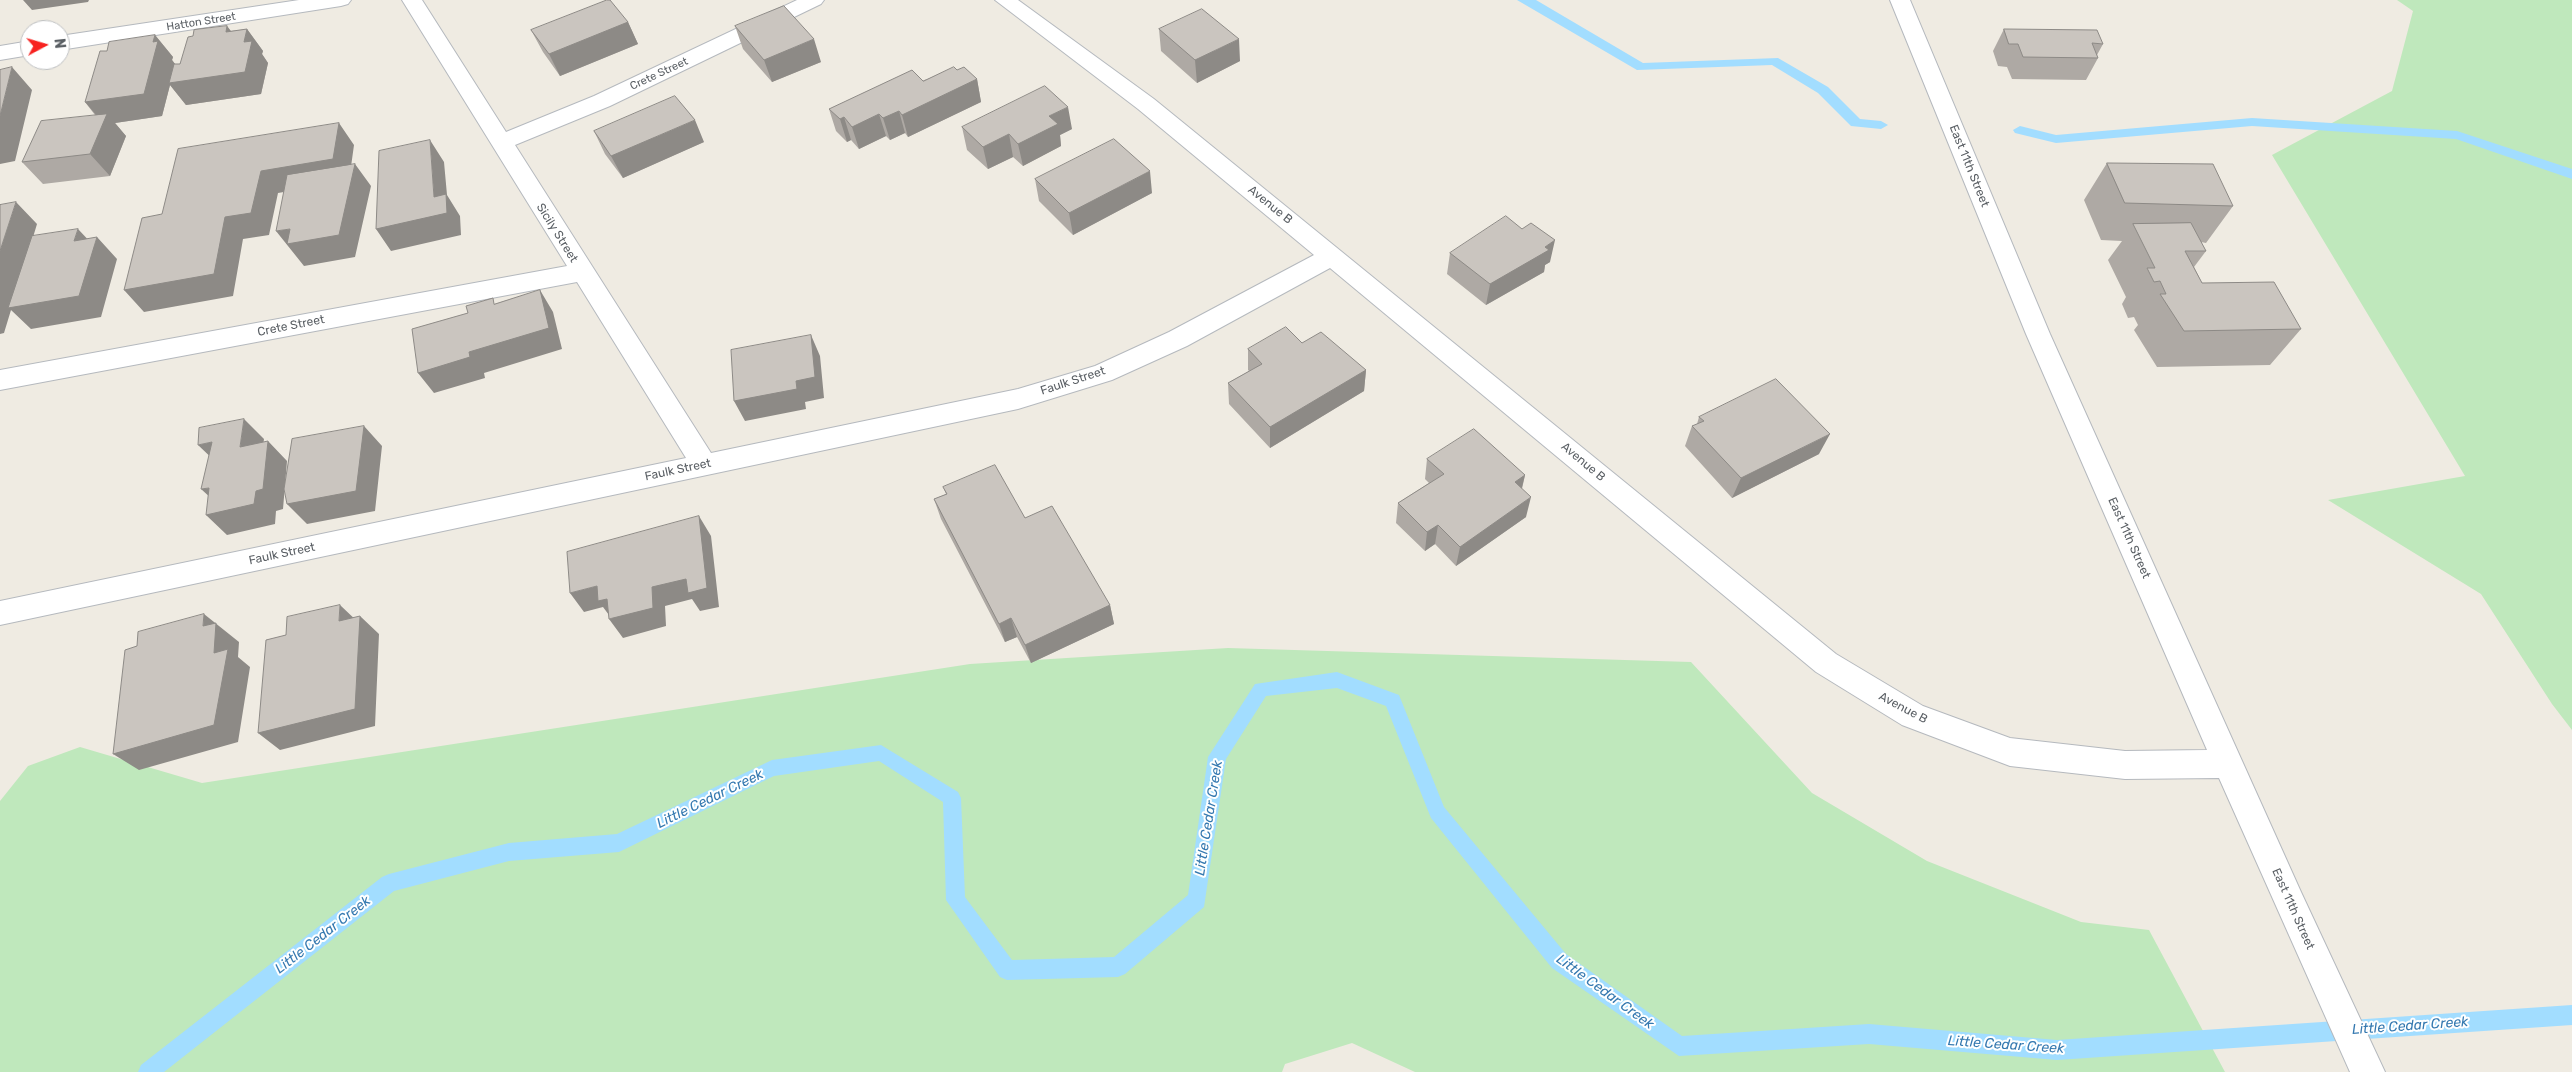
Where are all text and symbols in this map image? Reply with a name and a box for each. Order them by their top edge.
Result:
street label: Hatton Street [165,10,237,34]
north arrow [20,20,70,70]
text: N [50,38,68,49]
street label: Crete Street [628,55,690,93]
street label: East 11th Street [1946,123,1992,209]
street label: Avenue B [1245,183,1295,227]
street label: Sicily Street [533,201,581,265]
street label: Crete Street [256,312,326,340]
street label: Faulk Street [1039,364,1107,398]
street label: Avenue B [1558,439,1608,485]
street label: Faulk Street [644,456,712,484]
street label: East 11th Street [2105,495,2153,581]
street label: Faulk Street [248,540,316,568]
street label: Avenue B [1876,689,1930,727]
water label: Little Cedar Creek [1192,759,1226,877]
water label: Little Cedar Creek [654,766,766,832]
street label: East 11th Street [2269,866,2317,952]
water label: Little Cedar Creek [272,893,374,977]
water label: Little Cedar Creek [1553,951,1657,1033]
water label: Little Cedar Creek [2351,1014,2469,1038]
water label: Little Cedar Creek [1947,1033,2065,1057]

